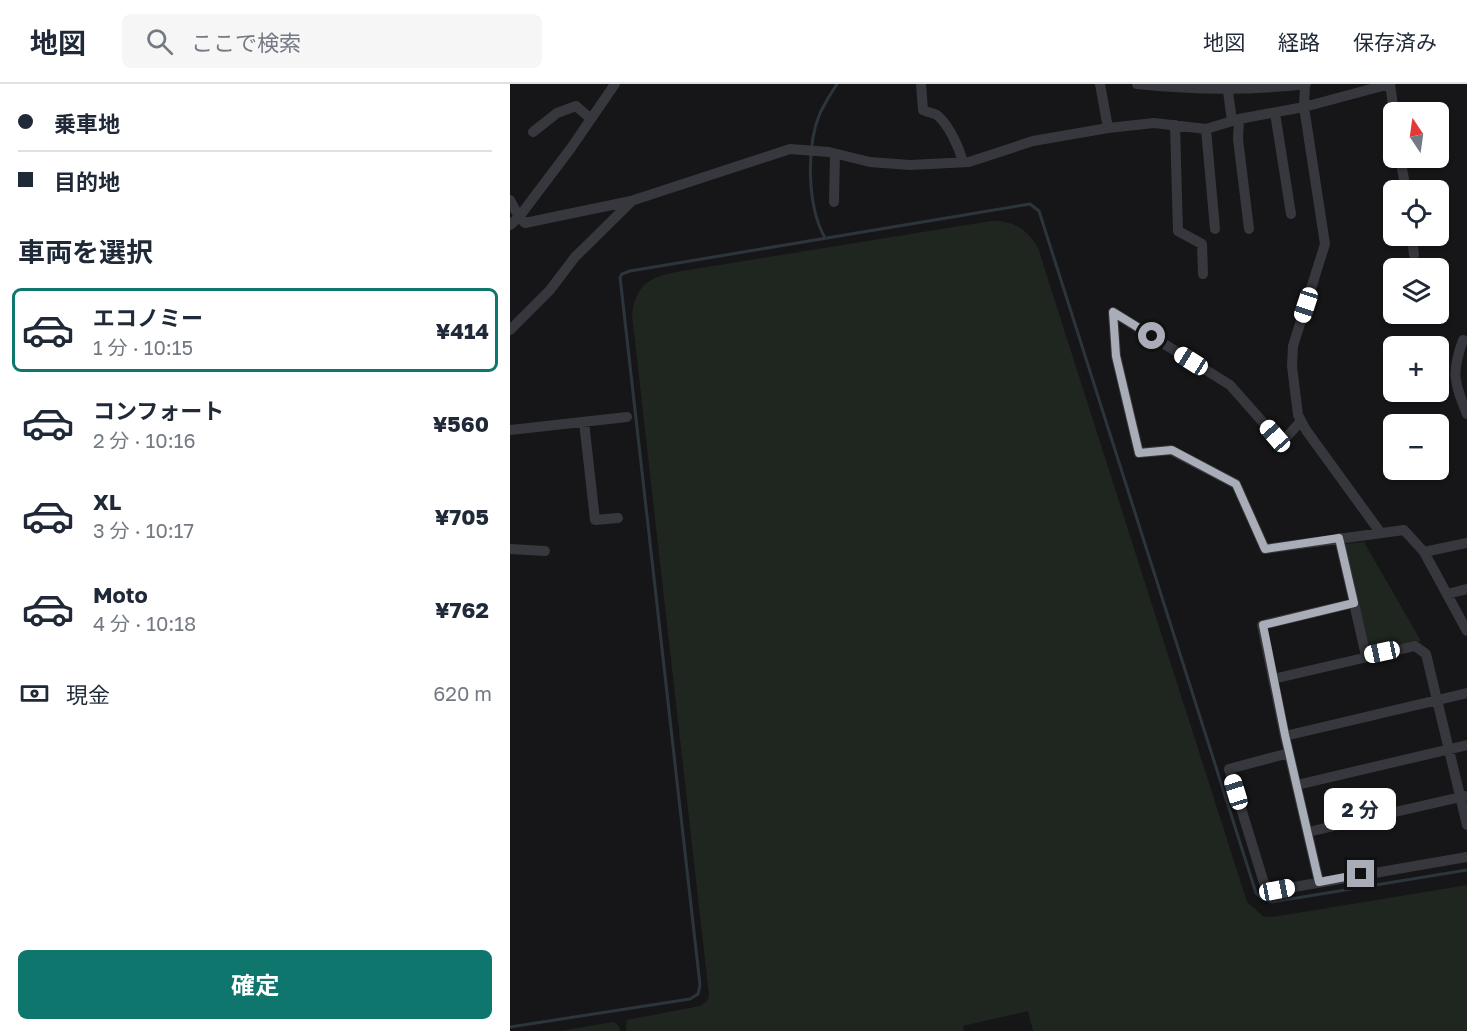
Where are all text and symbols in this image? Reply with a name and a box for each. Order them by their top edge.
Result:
search box [122,14,542,68]
icon: search [143,25,176,58]
text: 地図 [30,26,86,59]
text: ここで検索 [191,29,301,56]
text: 地図 [1203,29,1245,55]
text: 経路 [1278,29,1320,55]
text: 保存済み [1353,29,1437,55]
north arrow [1383,102,1449,168]
map controls [1383,102,1449,480]
text: 乗車地 [54,110,120,137]
text: 目的地 [54,168,120,195]
button: locate [1383,180,1449,246]
text: 車両を選択 [18,236,153,268]
button: layers [1383,258,1449,324]
car [1292,285,1320,325]
icon: car [21,303,75,357]
text: エコノミー [93,304,203,331]
text: ¥414 [436,317,489,344]
route start [1138,322,1165,349]
text: 1 分 · 10:15 [93,335,193,359]
button: + [1383,336,1449,402]
car [1171,344,1211,378]
icon: car [21,396,75,450]
text: コンフォート [93,397,224,424]
text: ¥560 [433,410,489,437]
button: − [1383,414,1449,480]
car [1256,417,1294,455]
text: 2 分 · 10:16 [93,428,196,452]
text: XL [93,488,121,515]
icon: car [21,489,75,543]
text: ¥705 [435,503,489,530]
text: 3 分 · 10:17 [93,518,194,542]
text: Moto [93,581,148,608]
icon: car [21,582,75,636]
text: ¥762 [435,596,489,623]
text: 4 分 · 10:18 [93,611,196,635]
car [1363,639,1401,665]
icon: cash [18,677,51,710]
text: 現金 [66,681,110,708]
text: 620 m [433,681,492,705]
car [1222,772,1250,812]
callout: 2 分 [1325,787,1397,829]
text: 2 分 [1341,797,1379,821]
route end [1347,860,1374,887]
car [1258,878,1296,902]
button: 確定 [18,950,492,1019]

